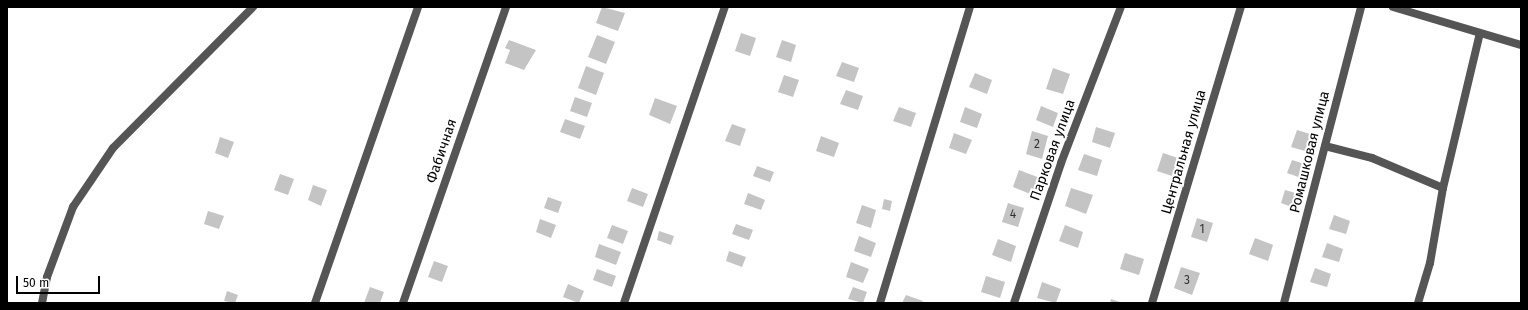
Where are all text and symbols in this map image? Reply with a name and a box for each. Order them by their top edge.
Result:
street label: Центральная улица [1158,88,1210,216]
street label: Ромашковая улица [1287,89,1333,215]
street label: Парковая улица [1027,97,1079,203]
street label: Фабичная [423,117,461,185]
house number: 2 [1034,138,1040,152]
house number: 4 [1010,208,1016,222]
house number: 1 [1199,223,1205,237]
scale bar [18,268,102,294]
house number: 3 [1184,274,1190,288]
text: 50 m [23,276,49,290]

